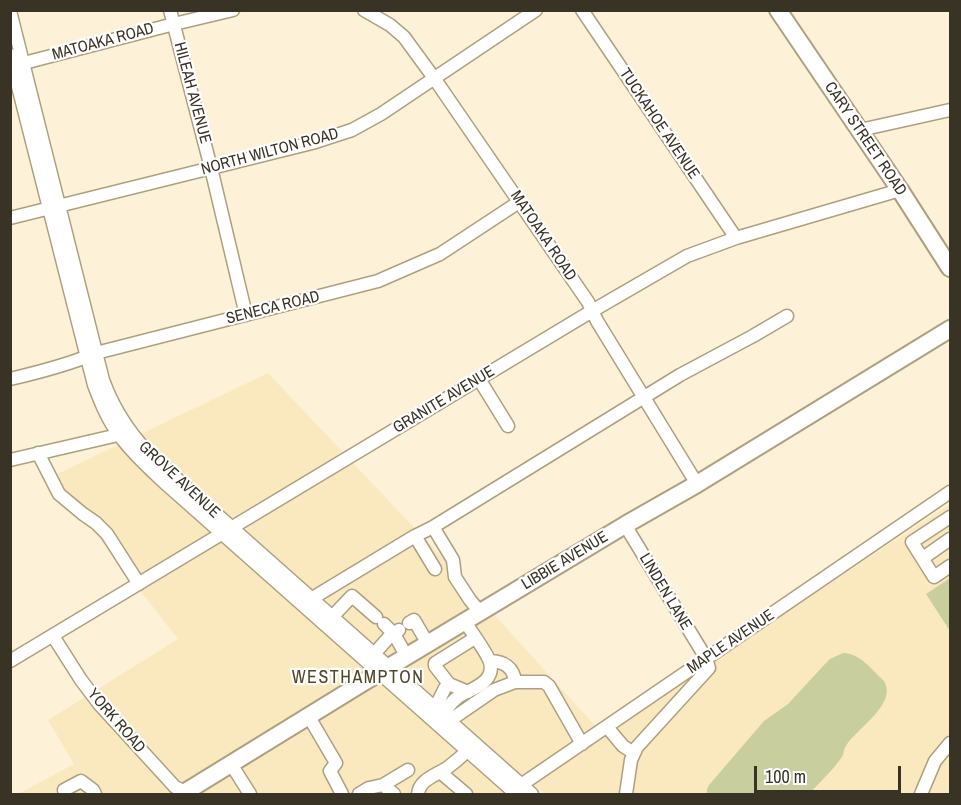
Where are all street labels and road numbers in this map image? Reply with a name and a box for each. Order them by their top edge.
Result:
street label: MATOAKA ROAD [50,19,156,65]
street label: HILEAH AVENUE [169,40,215,146]
street label: TUCKAHOE AVENUE [615,65,703,183]
street label: CARY STREET ROAD [820,78,910,200]
street label: NORTH WILTON ROAD [199,124,341,180]
street label: MATOAKA ROAD [506,187,580,285]
street label: SENECA ROAD [224,287,322,329]
street label: GRANITE AVENUE [390,362,498,438]
street label: GROVE AVENUE [134,438,224,522]
street label: LIBBIE AVENUE [518,528,612,594]
street label: LINDEN LANE [635,550,695,634]
street label: MAPLE AVENUE [684,606,778,678]
street label: YORK ROAD [83,685,149,757]

